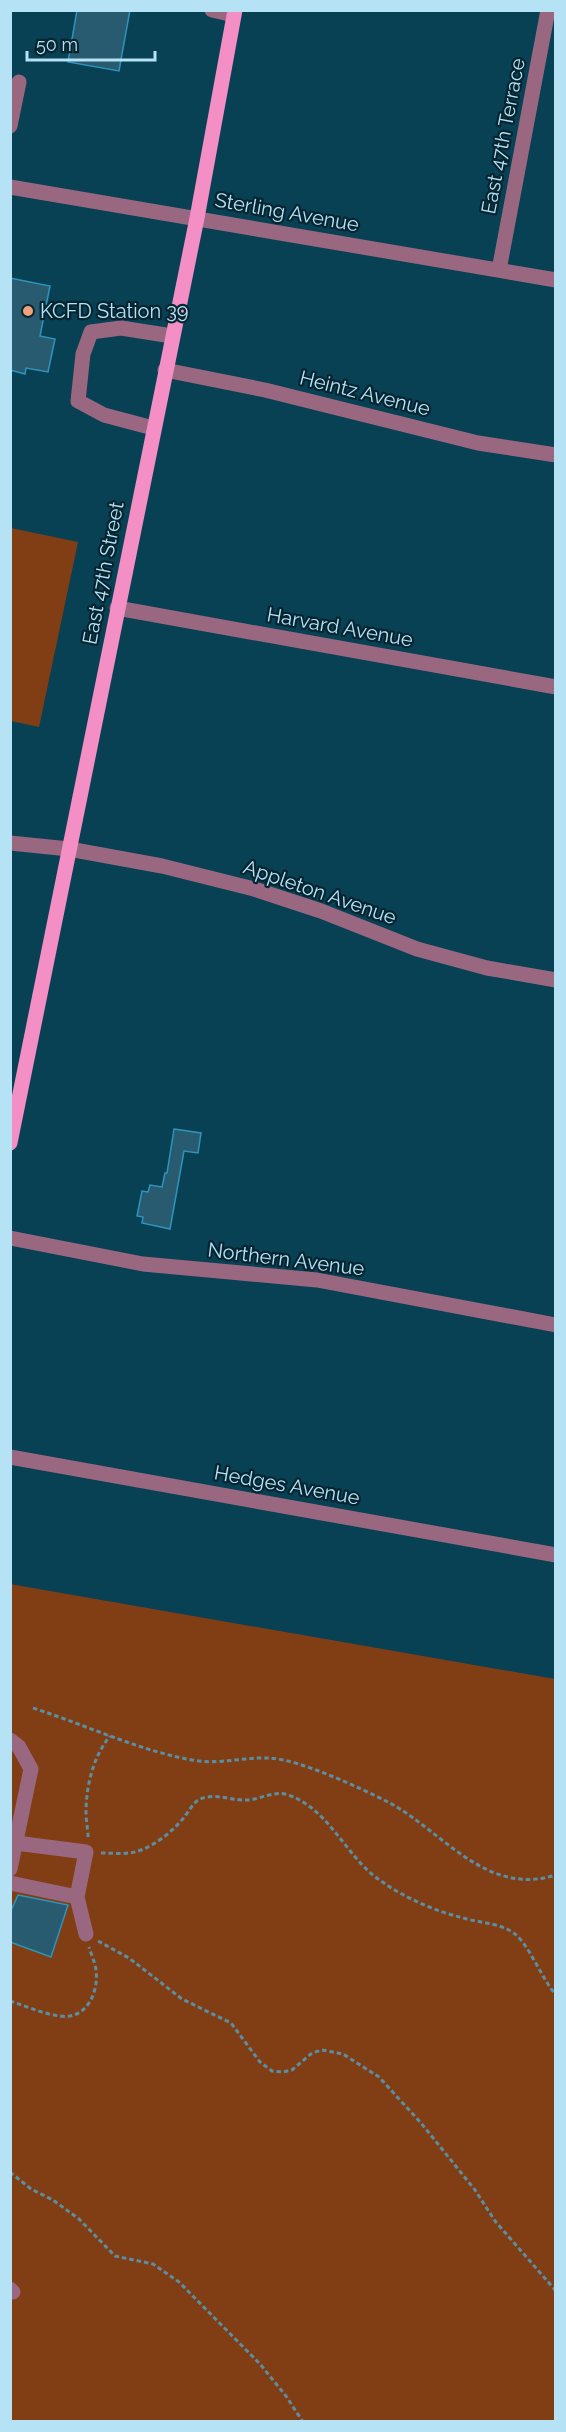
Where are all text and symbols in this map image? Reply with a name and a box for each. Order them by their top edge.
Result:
scale bar [27,24,154,62]
text: 50 m [36,34,78,55]
street label: East 47th Terrace [476,56,530,216]
street label: Sterling Avenue [213,188,361,237]
place label: KCFD Station 39 [40,299,189,323]
marker: KCFD Station 39 [21,304,35,318]
street label: Heintz Avenue [297,365,433,421]
street label: East 47th Street [77,499,129,646]
street label: Harvard Avenue [265,602,415,652]
street label: Appleton Avenue [240,855,400,929]
street label: Northern Avenue [206,1237,366,1281]
street label: Hedges Avenue [212,1460,362,1510]

